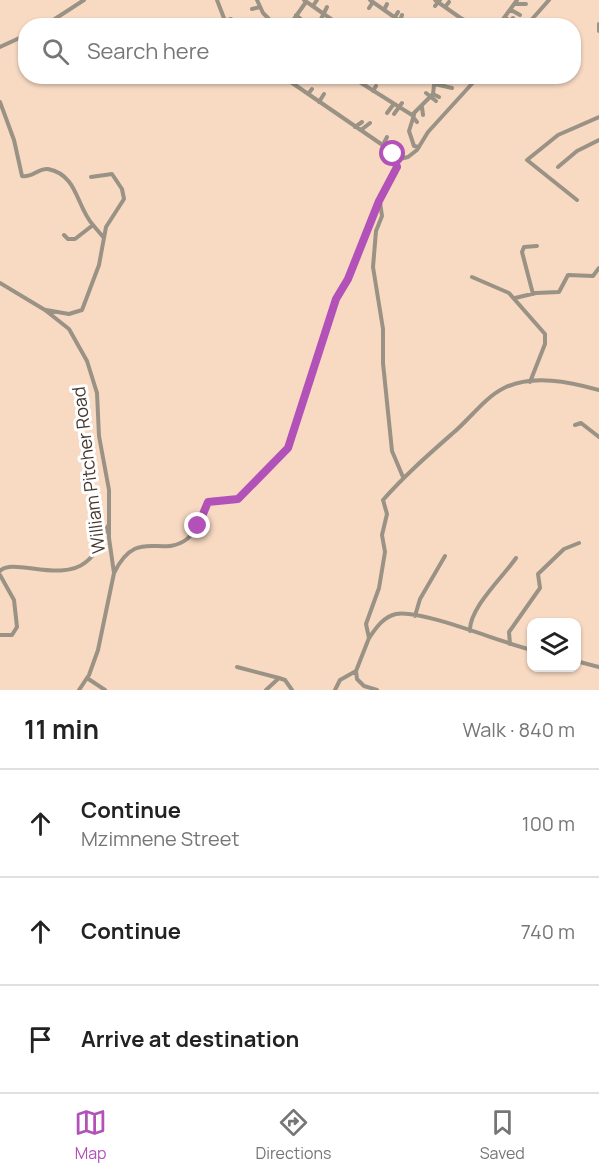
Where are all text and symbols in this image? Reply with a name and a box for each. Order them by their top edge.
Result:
search box [18,18,581,84]
icon: search [39,35,72,68]
text: Search here [87,36,209,66]
route start [379,140,405,166]
street label: William Pitcher Road [66,385,110,555]
route end [184,512,210,538]
map controls [527,618,581,672]
button: layers [527,618,581,672]
text: 11 min [24,711,99,747]
text: Walk · 840 m [462,716,575,743]
text: Continue [81,795,181,825]
icon: ahead [24,807,57,840]
text: 100 m [522,810,575,837]
text: Mzimnene Street [81,825,239,852]
icon: ahead [24,915,57,948]
text: Continue [81,916,181,946]
text: 740 m [521,918,575,945]
icon: arrive [24,1023,57,1056]
text: Arrive at destination [81,1024,299,1054]
tab: Map [74,1106,107,1164]
tab: Directions [256,1106,331,1164]
tab: Saved [480,1106,525,1164]

